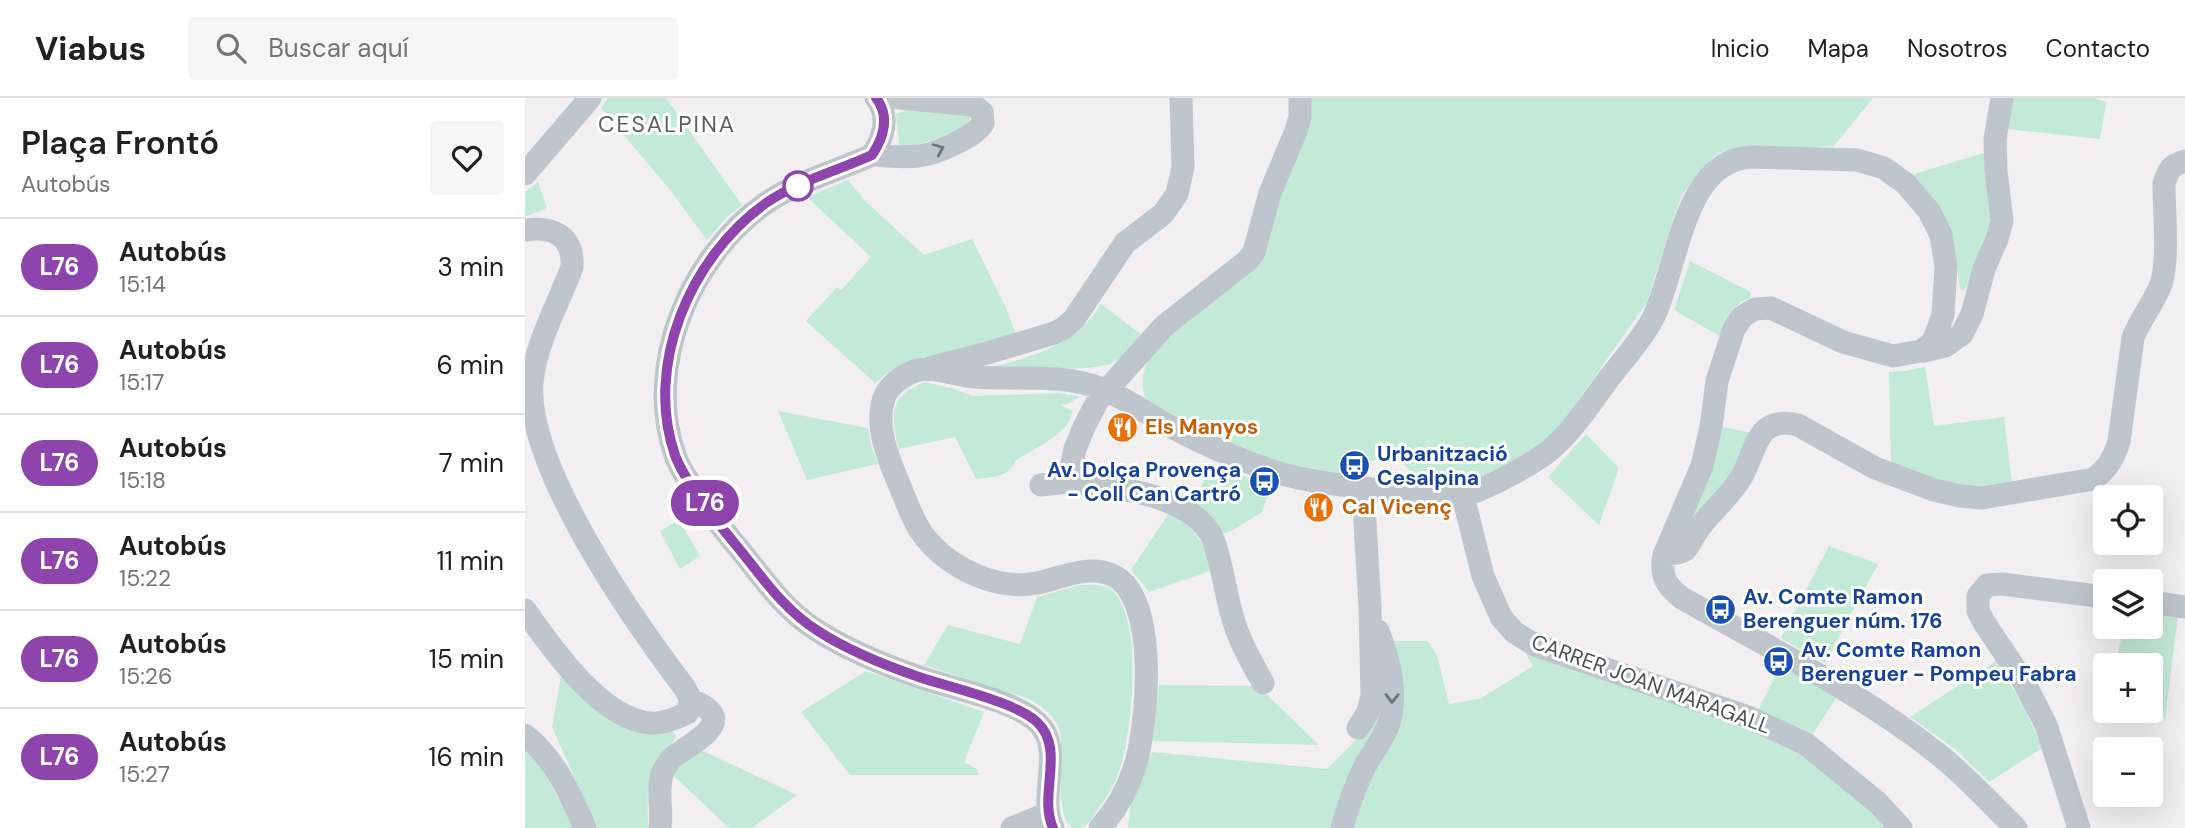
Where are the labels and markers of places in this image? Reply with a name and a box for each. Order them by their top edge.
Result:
unlabelled marker [783,171,813,201]
restaurant icon: Els Manyos [1105,410,1139,444]
place label: Els Manyos [1145,413,1258,441]
place label: Urbanització Cesalpina [1377,440,1508,492]
bus stop icon: Urbanització Cesalpina [1337,449,1371,483]
place label: Av. Dolça Provença - Coll Can Cartró [1047,456,1241,508]
bus stop icon: Av. Dolça Provença - Coll Can Cartró [1247,465,1281,499]
restaurant icon: Cal Vicenç [1302,490,1336,524]
place label: Cal Vicenç [1342,493,1452,521]
place label: Av. Comte Ramon Berenguer núm. 176 [1743,583,1943,635]
bus stop icon: Av. Comte Ramon Berenguer núm. 176 [1703,592,1737,626]
place label: Av. Comte Ramon Berenguer - Pompeu Fabra [1801,636,2077,688]
bus stop icon: Av. Comte Ramon Berenguer - Pompeu Fabra [1761,645,1795,679]

